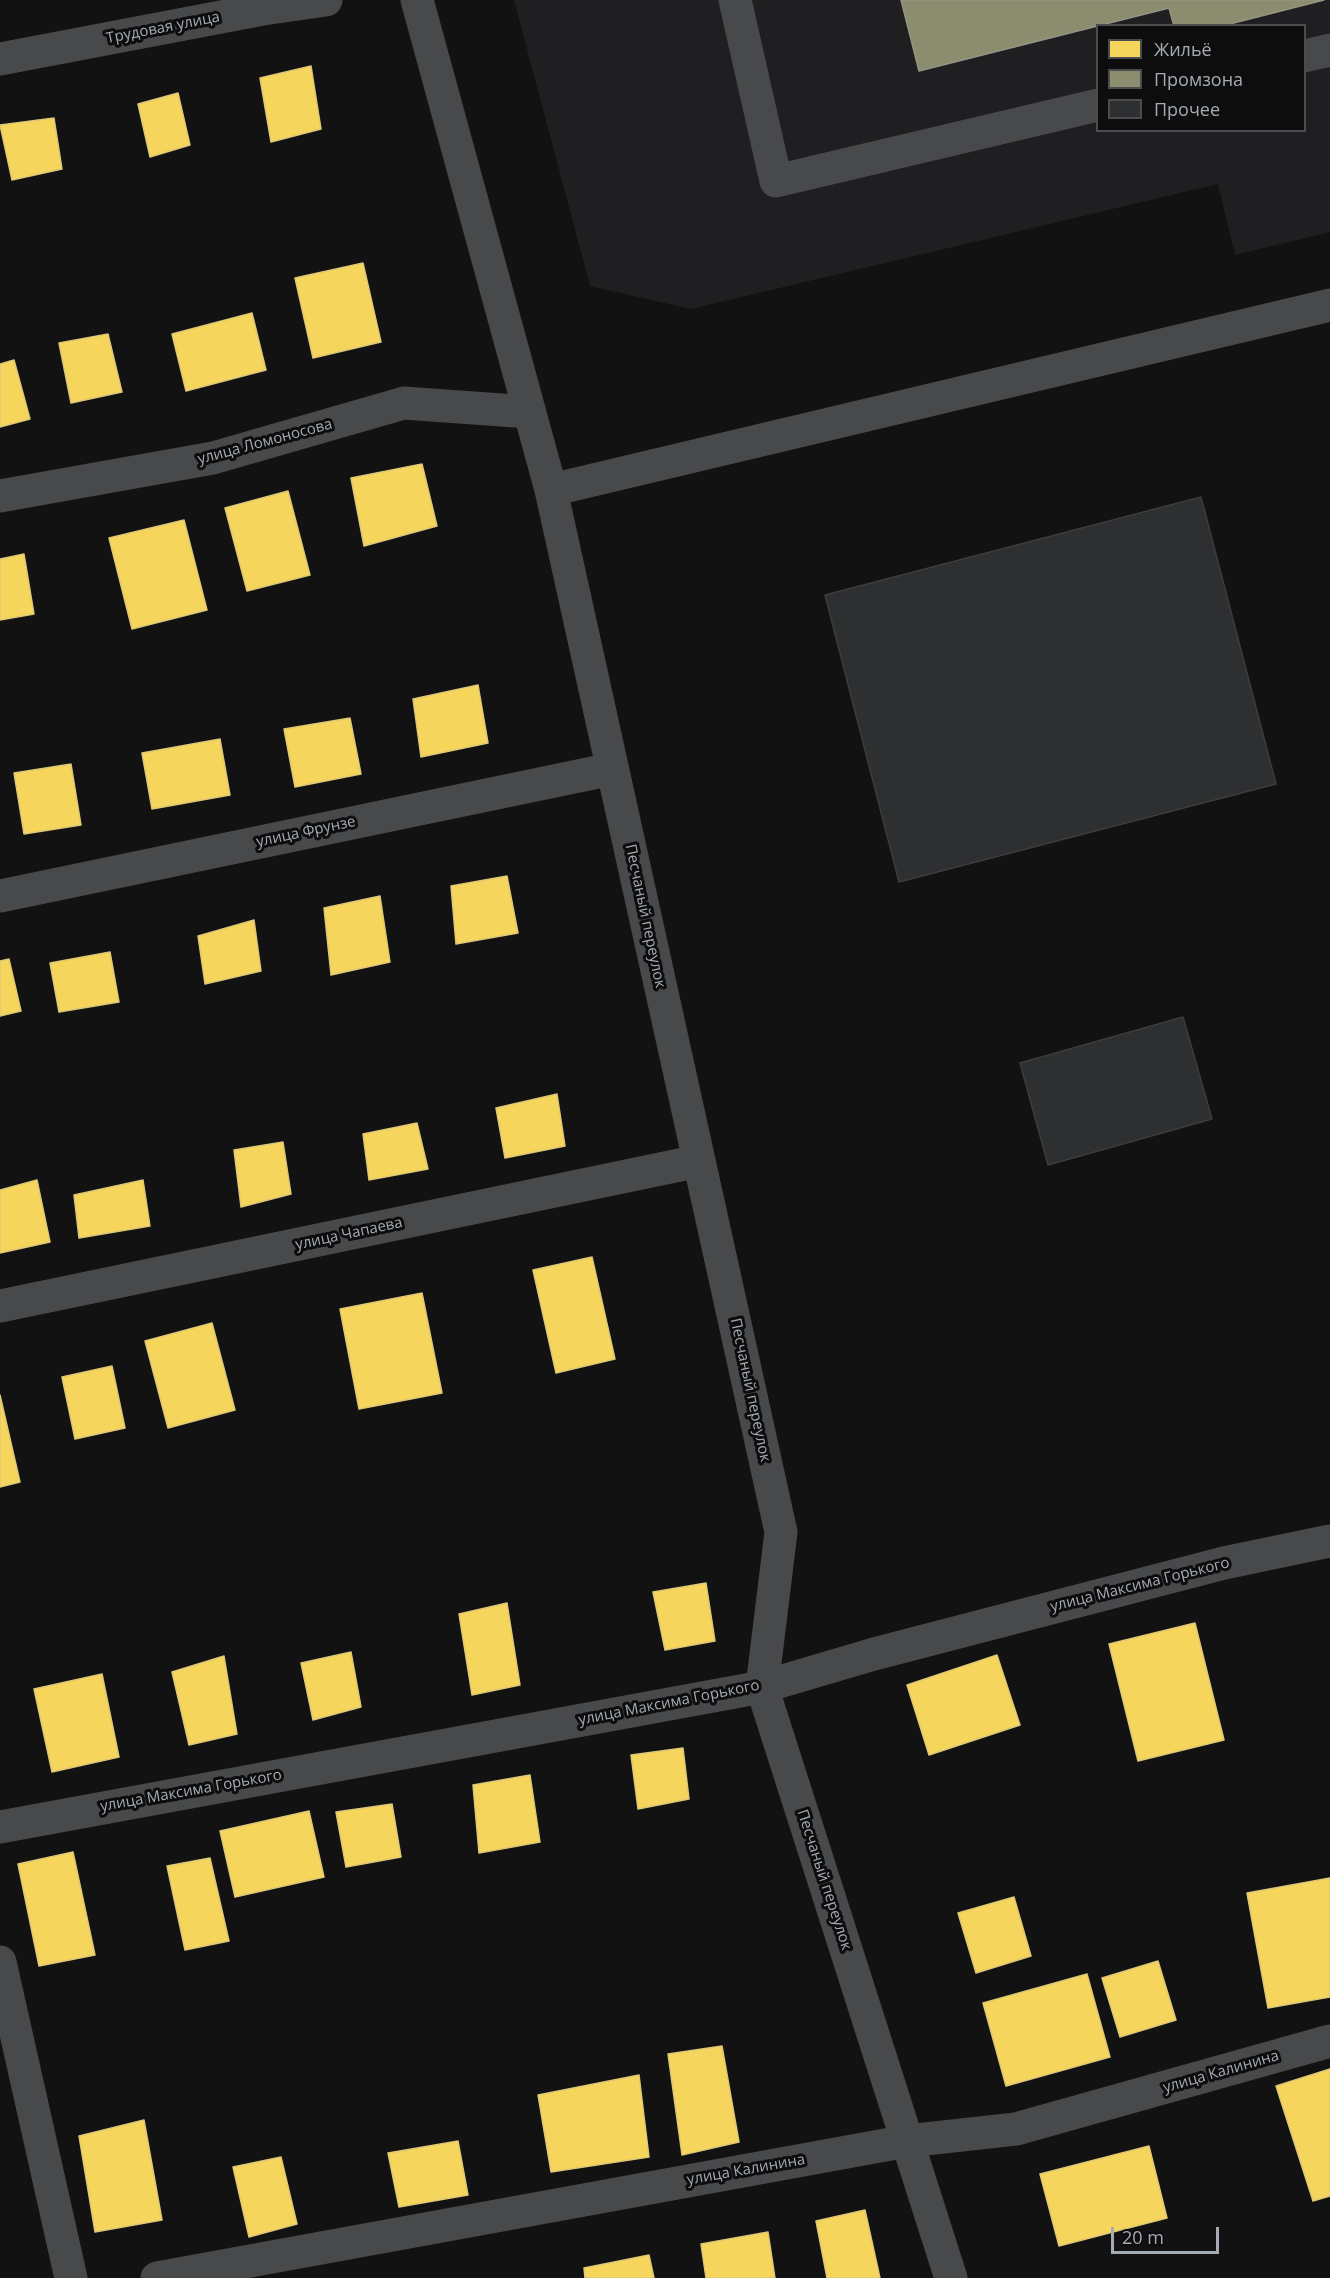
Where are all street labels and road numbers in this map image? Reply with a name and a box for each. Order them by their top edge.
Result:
street label: Трудовая улица [105,8,221,48]
street label: улица Ломоносова [196,415,334,469]
street label: улица Фрунзе [255,813,357,851]
street label: Песчаный переулок [621,842,669,990]
street label: улица Чапаева [294,1214,404,1254]
street label: Песчаный переулок [726,1316,774,1464]
street label: улица Максима Горького [1049,1554,1231,1616]
street label: улица Максима Горького [577,1677,761,1729]
street label: улица Максима Горького [99,1766,283,1816]
street label: Песчаный переулок [793,1808,855,1952]
street label: улица Калинина [1161,2047,1281,2097]
street label: улица Калинина [685,2151,807,2189]

